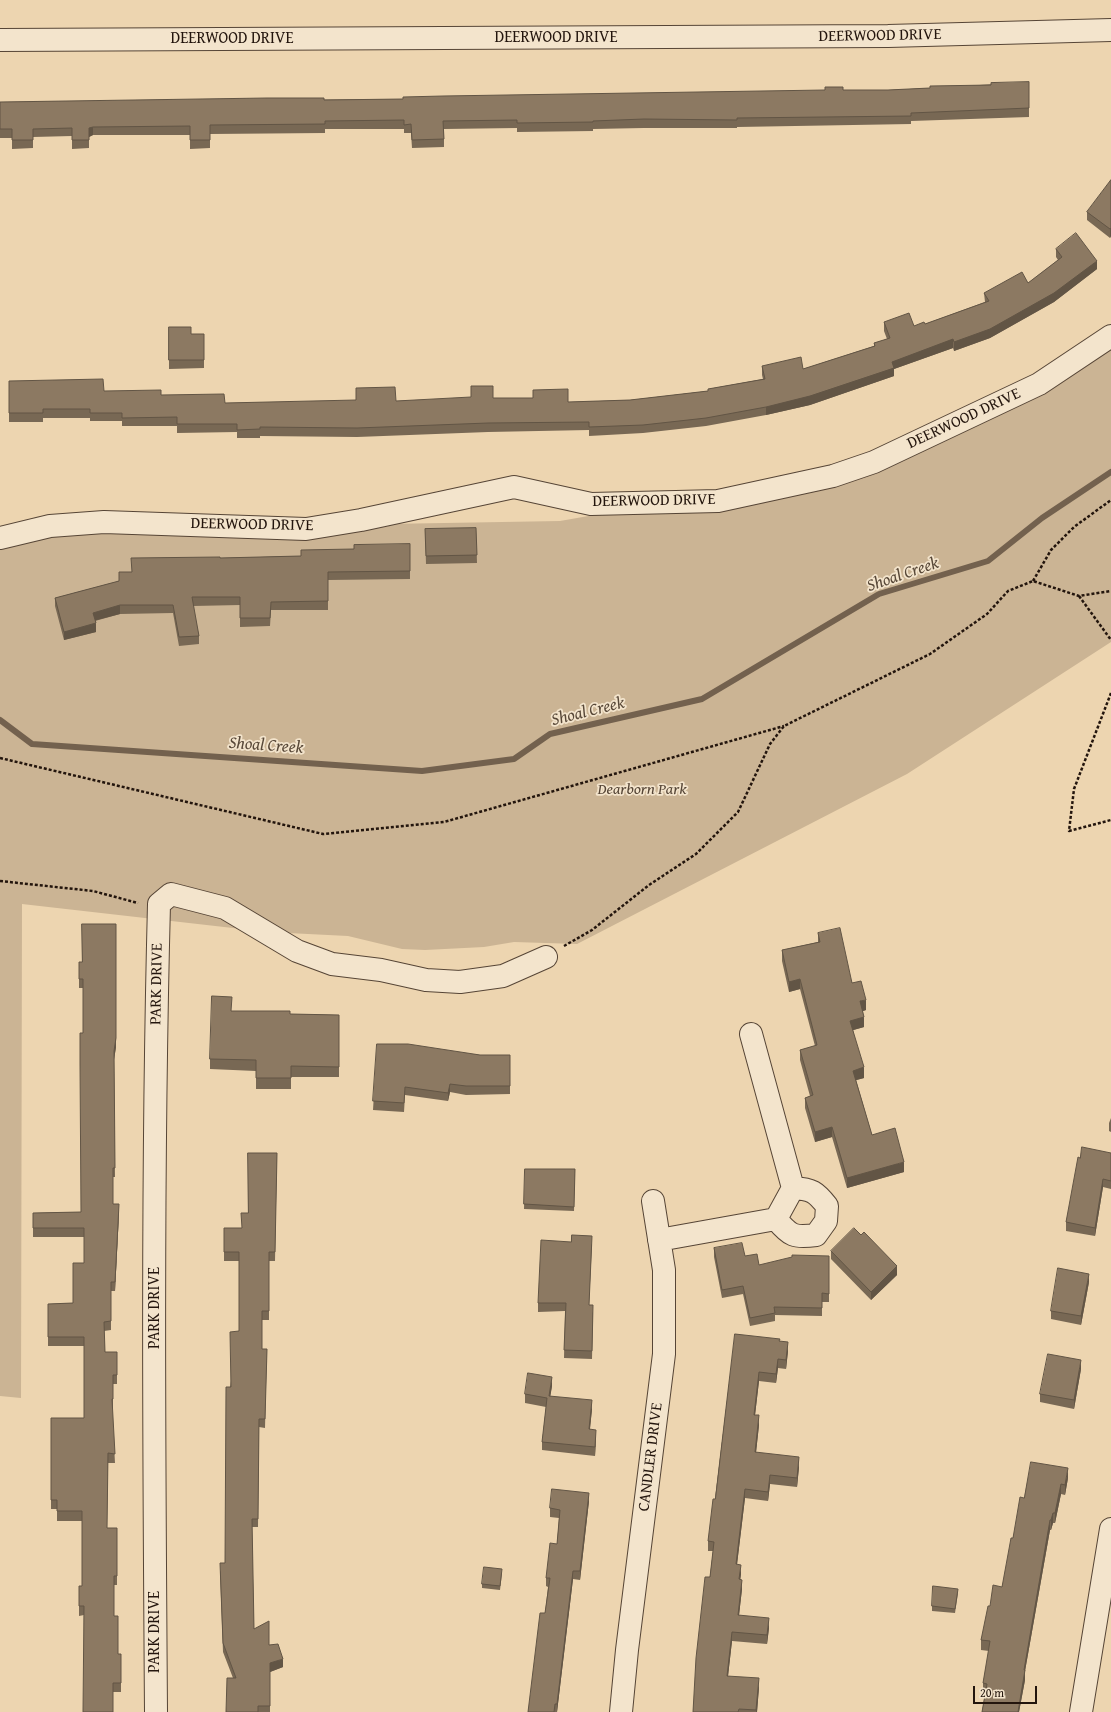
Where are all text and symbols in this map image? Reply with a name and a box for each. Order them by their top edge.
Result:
street label: DEERWOOD DRIVE [818,25,942,47]
street label: DEERWOOD DRIVE [494,28,618,48]
street label: DEERWOOD DRIVE [170,29,294,49]
street label: DEERWOOD DRIVE [904,384,1024,454]
street label: DEERWOOD DRIVE [592,490,716,512]
street label: DEERWOOD DRIVE [190,514,314,536]
water label: Shoal Creek [864,553,942,597]
water label: Shoal Creek [549,693,627,731]
water label: Shoal Creek [228,733,304,759]
park label: Dearborn Park [598,780,686,800]
street label: PARK DRIVE [147,943,167,1025]
street label: PARK DRIVE [145,1267,165,1349]
street label: CANDLER DRIVE [635,1402,667,1512]
street label: PARK DRIVE [145,1591,165,1673]
scale bar [975,1678,1039,1704]
text: 20 m [980,1684,1004,1701]

